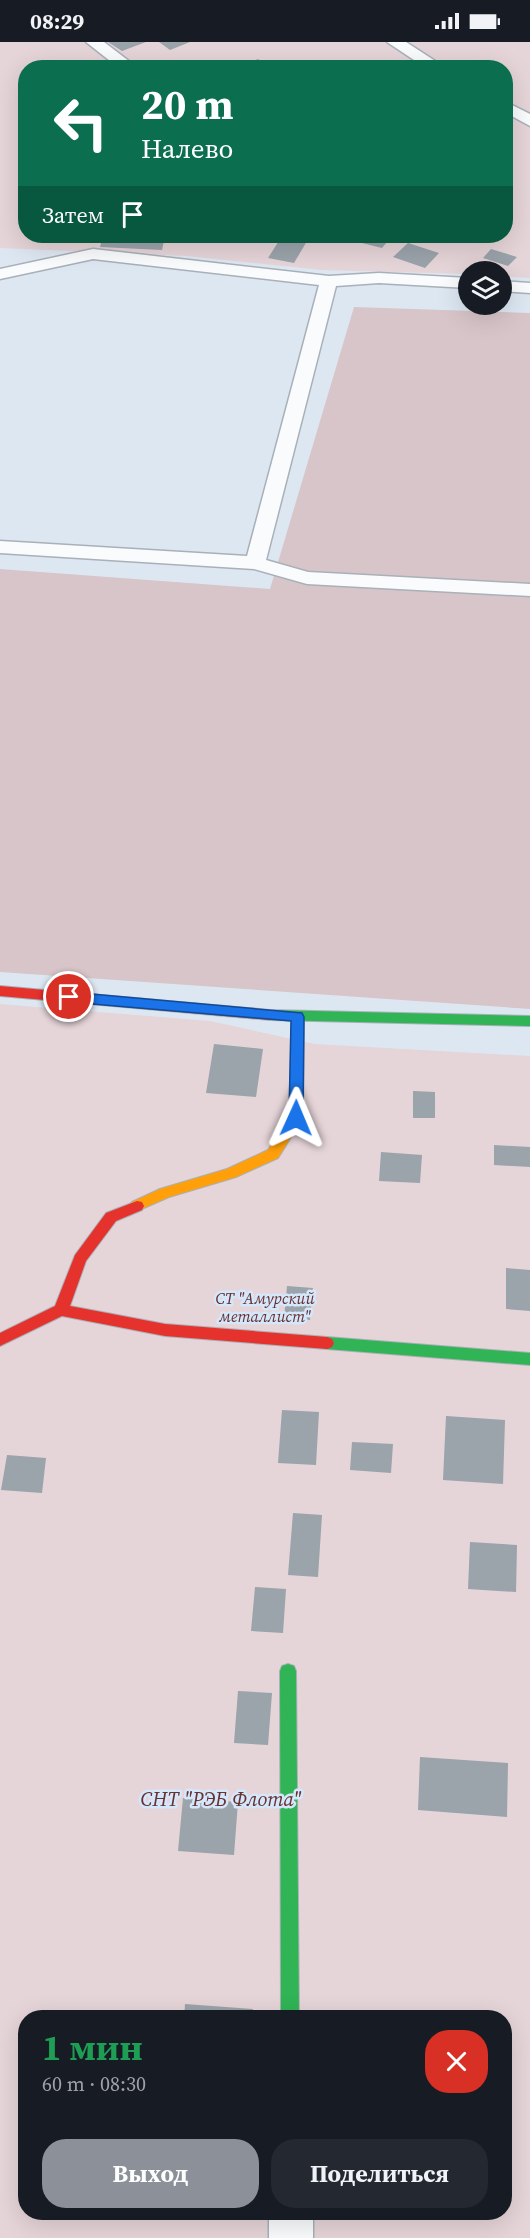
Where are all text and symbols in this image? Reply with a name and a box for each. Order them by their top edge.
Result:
text: 08:29 [30,6,84,36]
text: 20 m [141,75,234,133]
icon: left [42,84,120,162]
text: Налево [141,130,233,167]
icon: arrive [116,198,149,231]
text: Затем [42,200,104,230]
map controls [458,261,512,315]
button: layers [458,261,512,315]
pin [43,971,94,1022]
icon: arrive [52,980,85,1013]
position arrow [264,1086,328,1150]
park label: СТ "Амурский металлист" [215,1287,315,1327]
park label: СНТ "РЭБ Флота" [140,1785,302,1813]
text: 1 мин [42,2023,143,2072]
button: close [425,2030,488,2093]
text: 60 m · 08:30 [42,2070,146,2098]
button: Выход [42,2139,259,2208]
button: Поделиться [271,2139,488,2208]

